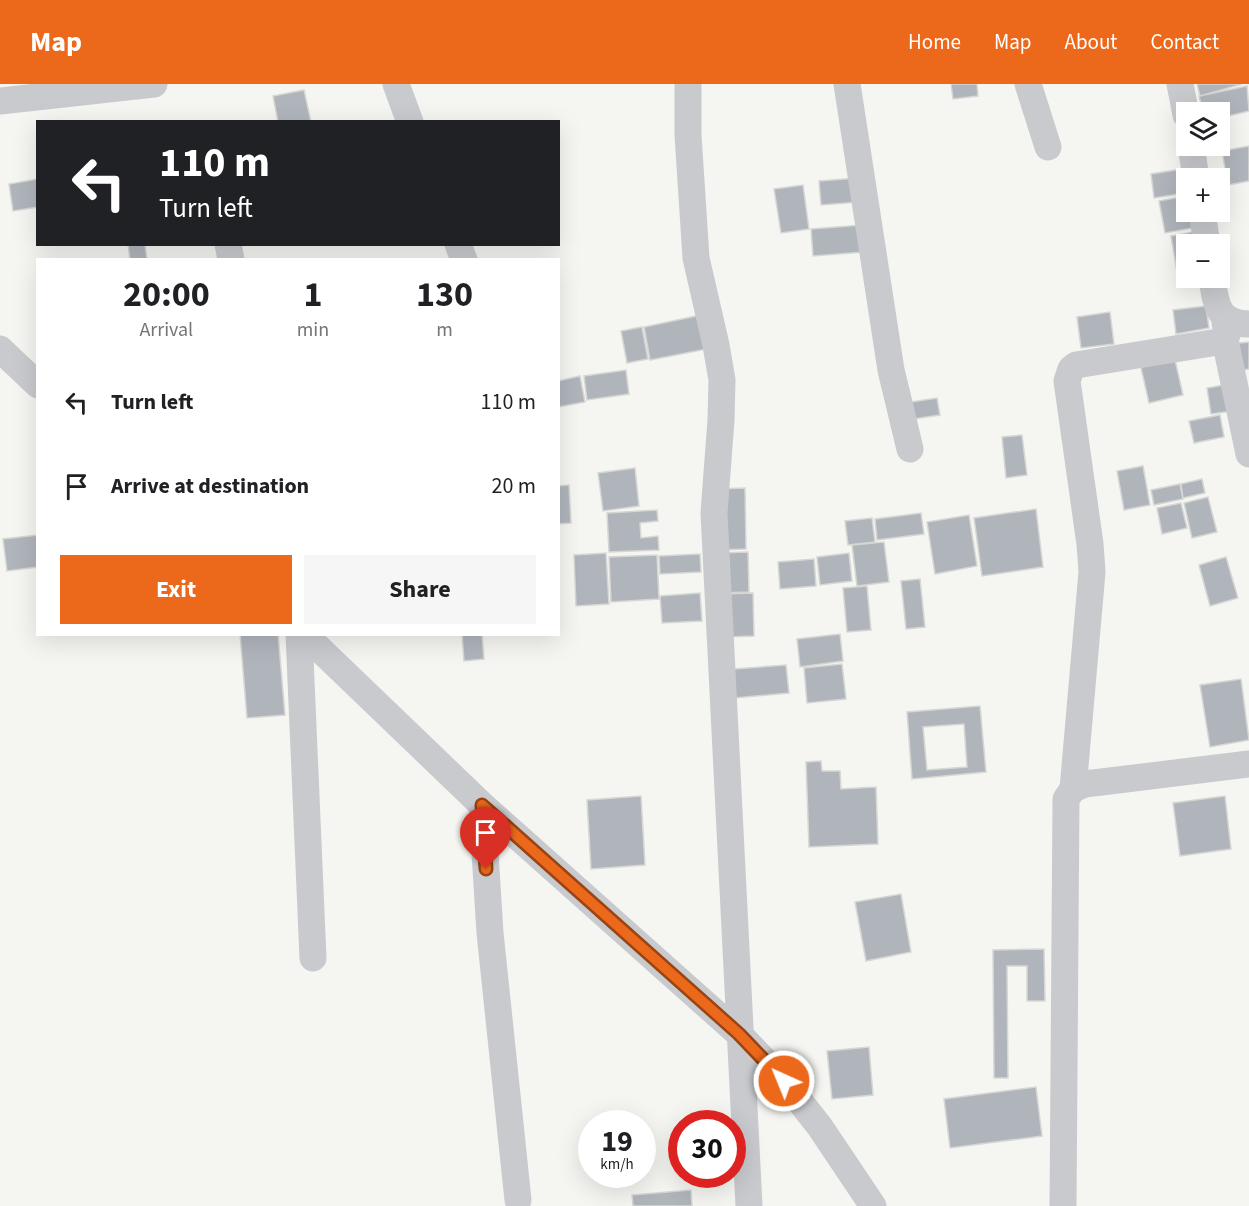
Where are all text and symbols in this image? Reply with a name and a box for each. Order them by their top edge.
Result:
text: Map [30,22,82,62]
text: Home [908,27,961,57]
text: Map [994,27,1032,57]
text: About [1065,27,1117,57]
text: Contact [1150,27,1219,57]
map controls [1176,102,1230,288]
button: layers [1176,102,1230,156]
text: 110 m [159,133,270,193]
icon: left [60,144,138,222]
button: + [1176,168,1230,222]
text: Turn left [159,189,253,228]
button: − [1176,234,1230,288]
text: 20:00 [123,269,210,320]
text: 1 [303,269,322,320]
text: 130 [416,269,473,320]
text: Arrival [139,316,193,344]
text: min [297,316,329,344]
text: m [436,316,453,344]
icon: left [60,386,93,419]
text: Turn left [111,386,193,418]
text: 110 m [481,386,536,418]
icon: arrive [60,470,93,503]
text: Arrive at destination [111,470,309,502]
text: 20 m [491,470,536,502]
button: Exit [60,555,292,624]
button: Share [304,555,536,624]
pin [460,807,511,869]
icon: arrive [469,816,502,849]
position arrow [752,1049,816,1113]
speed limit sign: 30 [668,1110,746,1188]
text: 19 [601,1120,633,1163]
text: km/h [600,1154,634,1175]

